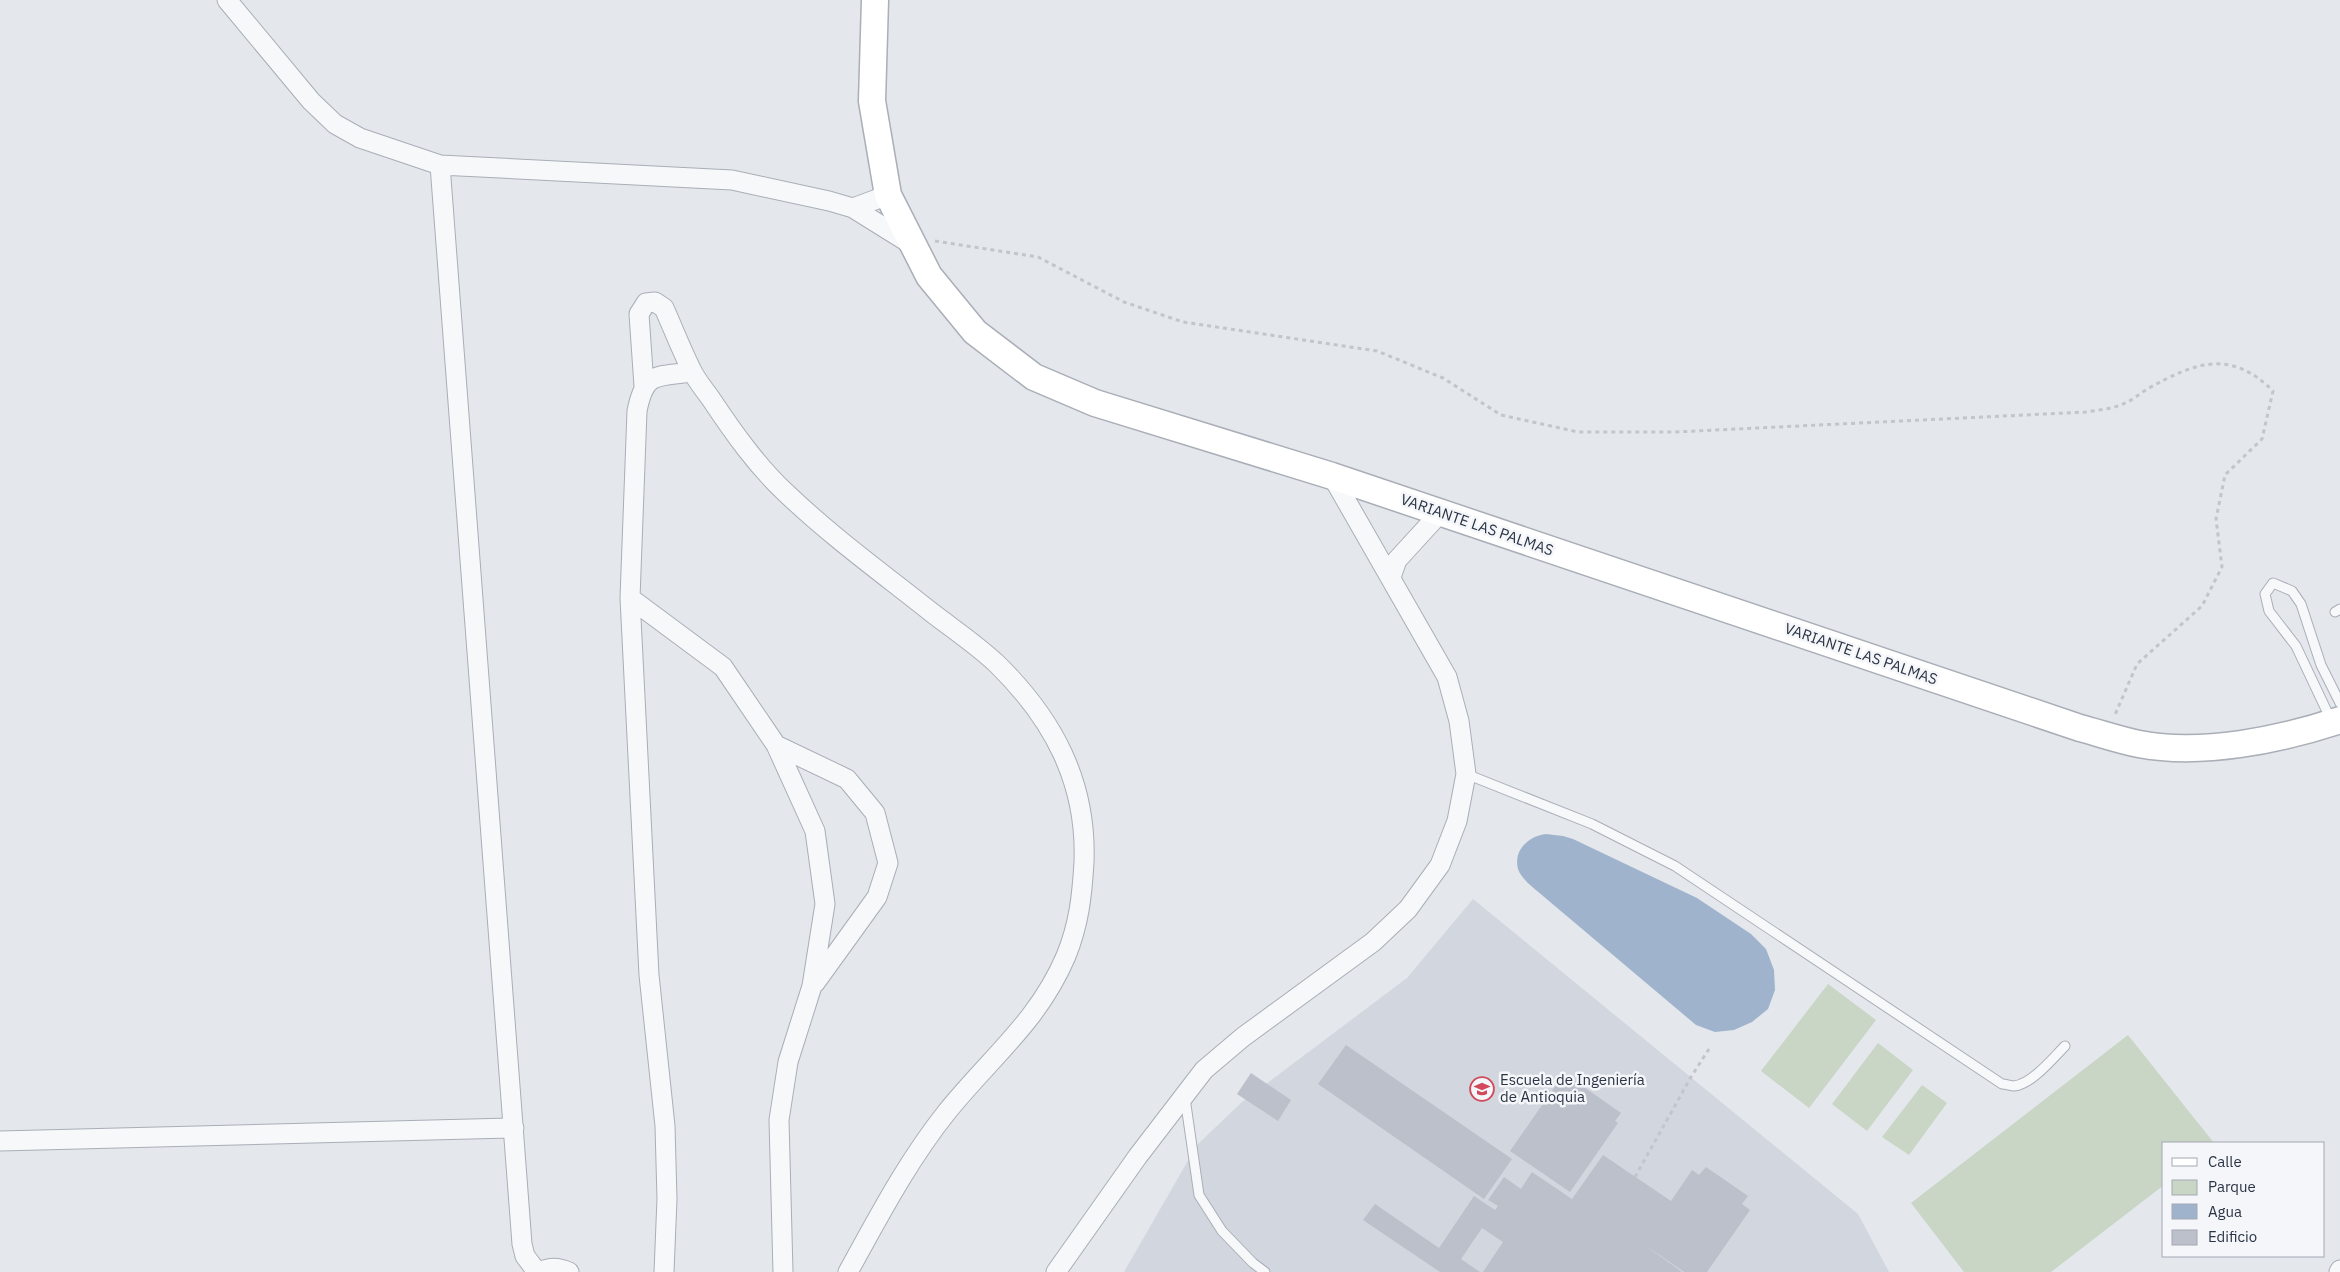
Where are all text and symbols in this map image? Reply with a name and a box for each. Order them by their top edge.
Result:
street label: VARIANTE LAS PALMAS [1398,489,1556,560]
street label: VARIANTE LAS PALMAS [1782,618,1940,689]
place label: Escuela de Ingeniería de Antioquia [1500,1070,1645,1106]
school or university icon: Escuela de Ingeniería de Antioquia [1469,1076,1495,1102]
legend [2162,1142,2325,1257]
text: Calle [2208,1152,2242,1171]
text: Parque [2208,1177,2256,1196]
text: Agua [2208,1202,2242,1221]
text: Edificio [2208,1227,2257,1246]

